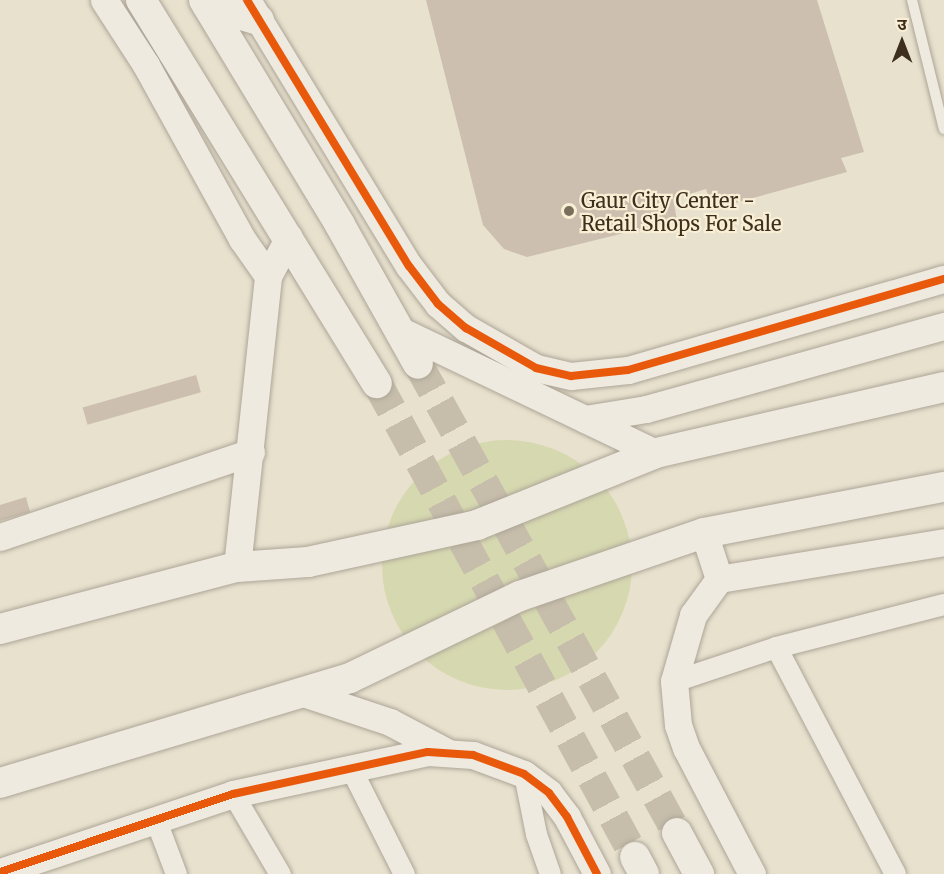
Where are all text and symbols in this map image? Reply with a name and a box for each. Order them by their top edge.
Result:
north arrow [872,12,932,72]
text: उ [897,14,907,34]
place label: Gaur City Center - Retail Shops For Sale [581,188,781,235]
marker: Gaur City Center - Retail Shops For Sale [562,204,576,218]

